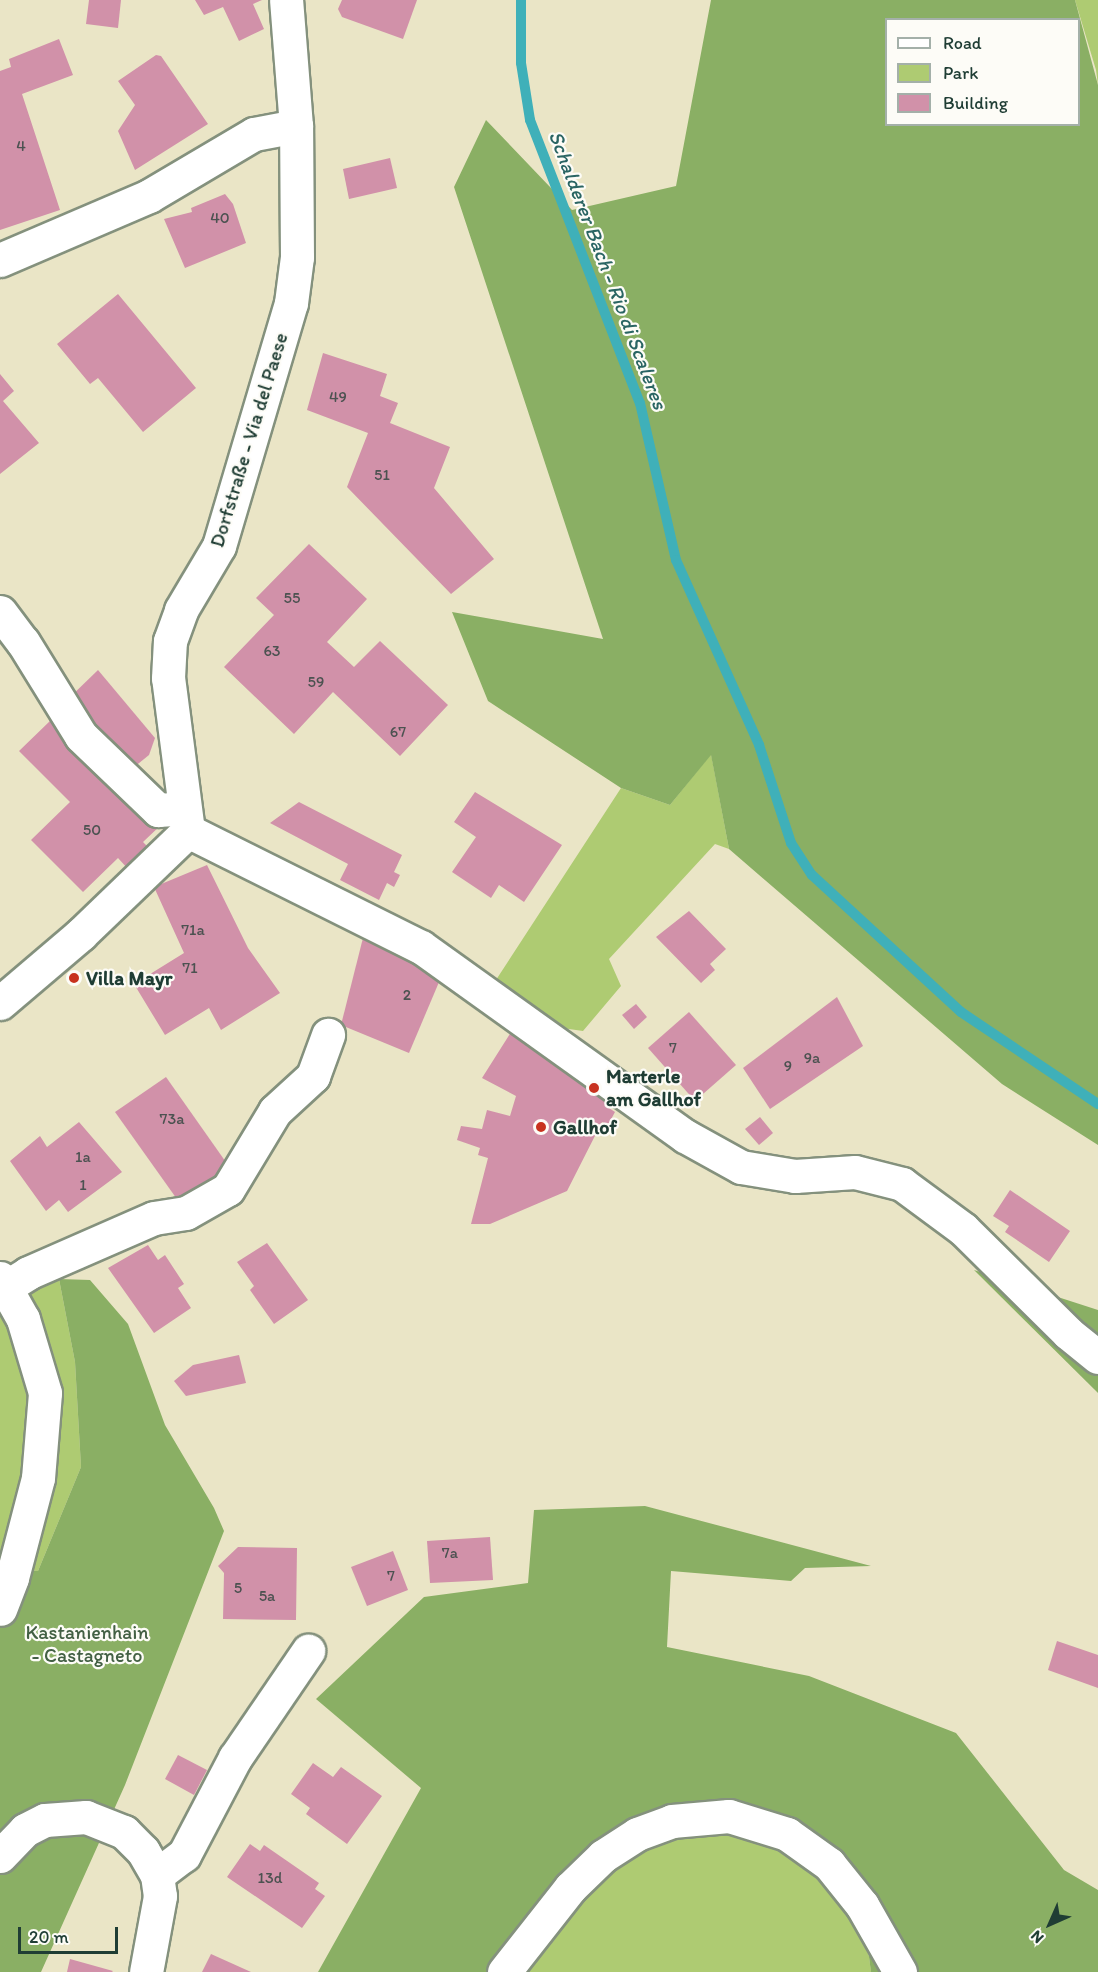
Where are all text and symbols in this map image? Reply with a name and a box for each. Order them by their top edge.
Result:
legend [885,18,1080,126]
text: Road [943,32,982,54]
text: Park [943,62,978,84]
text: Building [943,92,1008,114]
water label: Schalderer Bach - Rio di Scaleres [543,127,673,413]
house number: 4 [16,136,26,156]
house number: 40 [210,208,230,228]
street label: Dorfstraße - Via del Paese [205,330,293,550]
house number: 49 [329,387,347,407]
house number: 51 [374,465,390,485]
house number: 55 [284,588,300,608]
house number: 63 [263,641,281,661]
house number: 59 [308,672,324,692]
house number: 67 [390,722,406,742]
house number: 50 [83,820,101,840]
house number: 71a [181,920,205,940]
house number: 71 [182,958,198,978]
place label: Villa Mayr [86,966,171,990]
marker: Villa Mayr [67,971,81,985]
house number: 2 [403,985,411,1005]
house number: 7 [669,1038,677,1058]
house number: 9a [804,1048,820,1068]
house number: 9 [784,1056,792,1076]
place label: Marterle am Gallhof [606,1064,702,1111]
marker: Marterle am Gallhof [587,1081,601,1095]
house number: 73a [160,1109,184,1129]
place label: Gallhof [553,1115,617,1139]
marker: Gallhof [534,1120,548,1134]
house number: 1a [75,1147,91,1167]
house number: 1 [79,1175,87,1195]
house number: 7a [442,1543,458,1563]
house number: 7 [387,1566,395,1586]
house number: 5 [234,1578,242,1598]
house number: 5a [259,1586,275,1606]
park label: Kastanienhain - Castagneto [25,1621,149,1668]
house number: 13d [258,1868,282,1888]
north arrow [1020,1894,1080,1954]
scale bar [21,1915,122,1953]
text: 20 m [29,1926,69,1948]
text: N [1026,1927,1047,1948]

